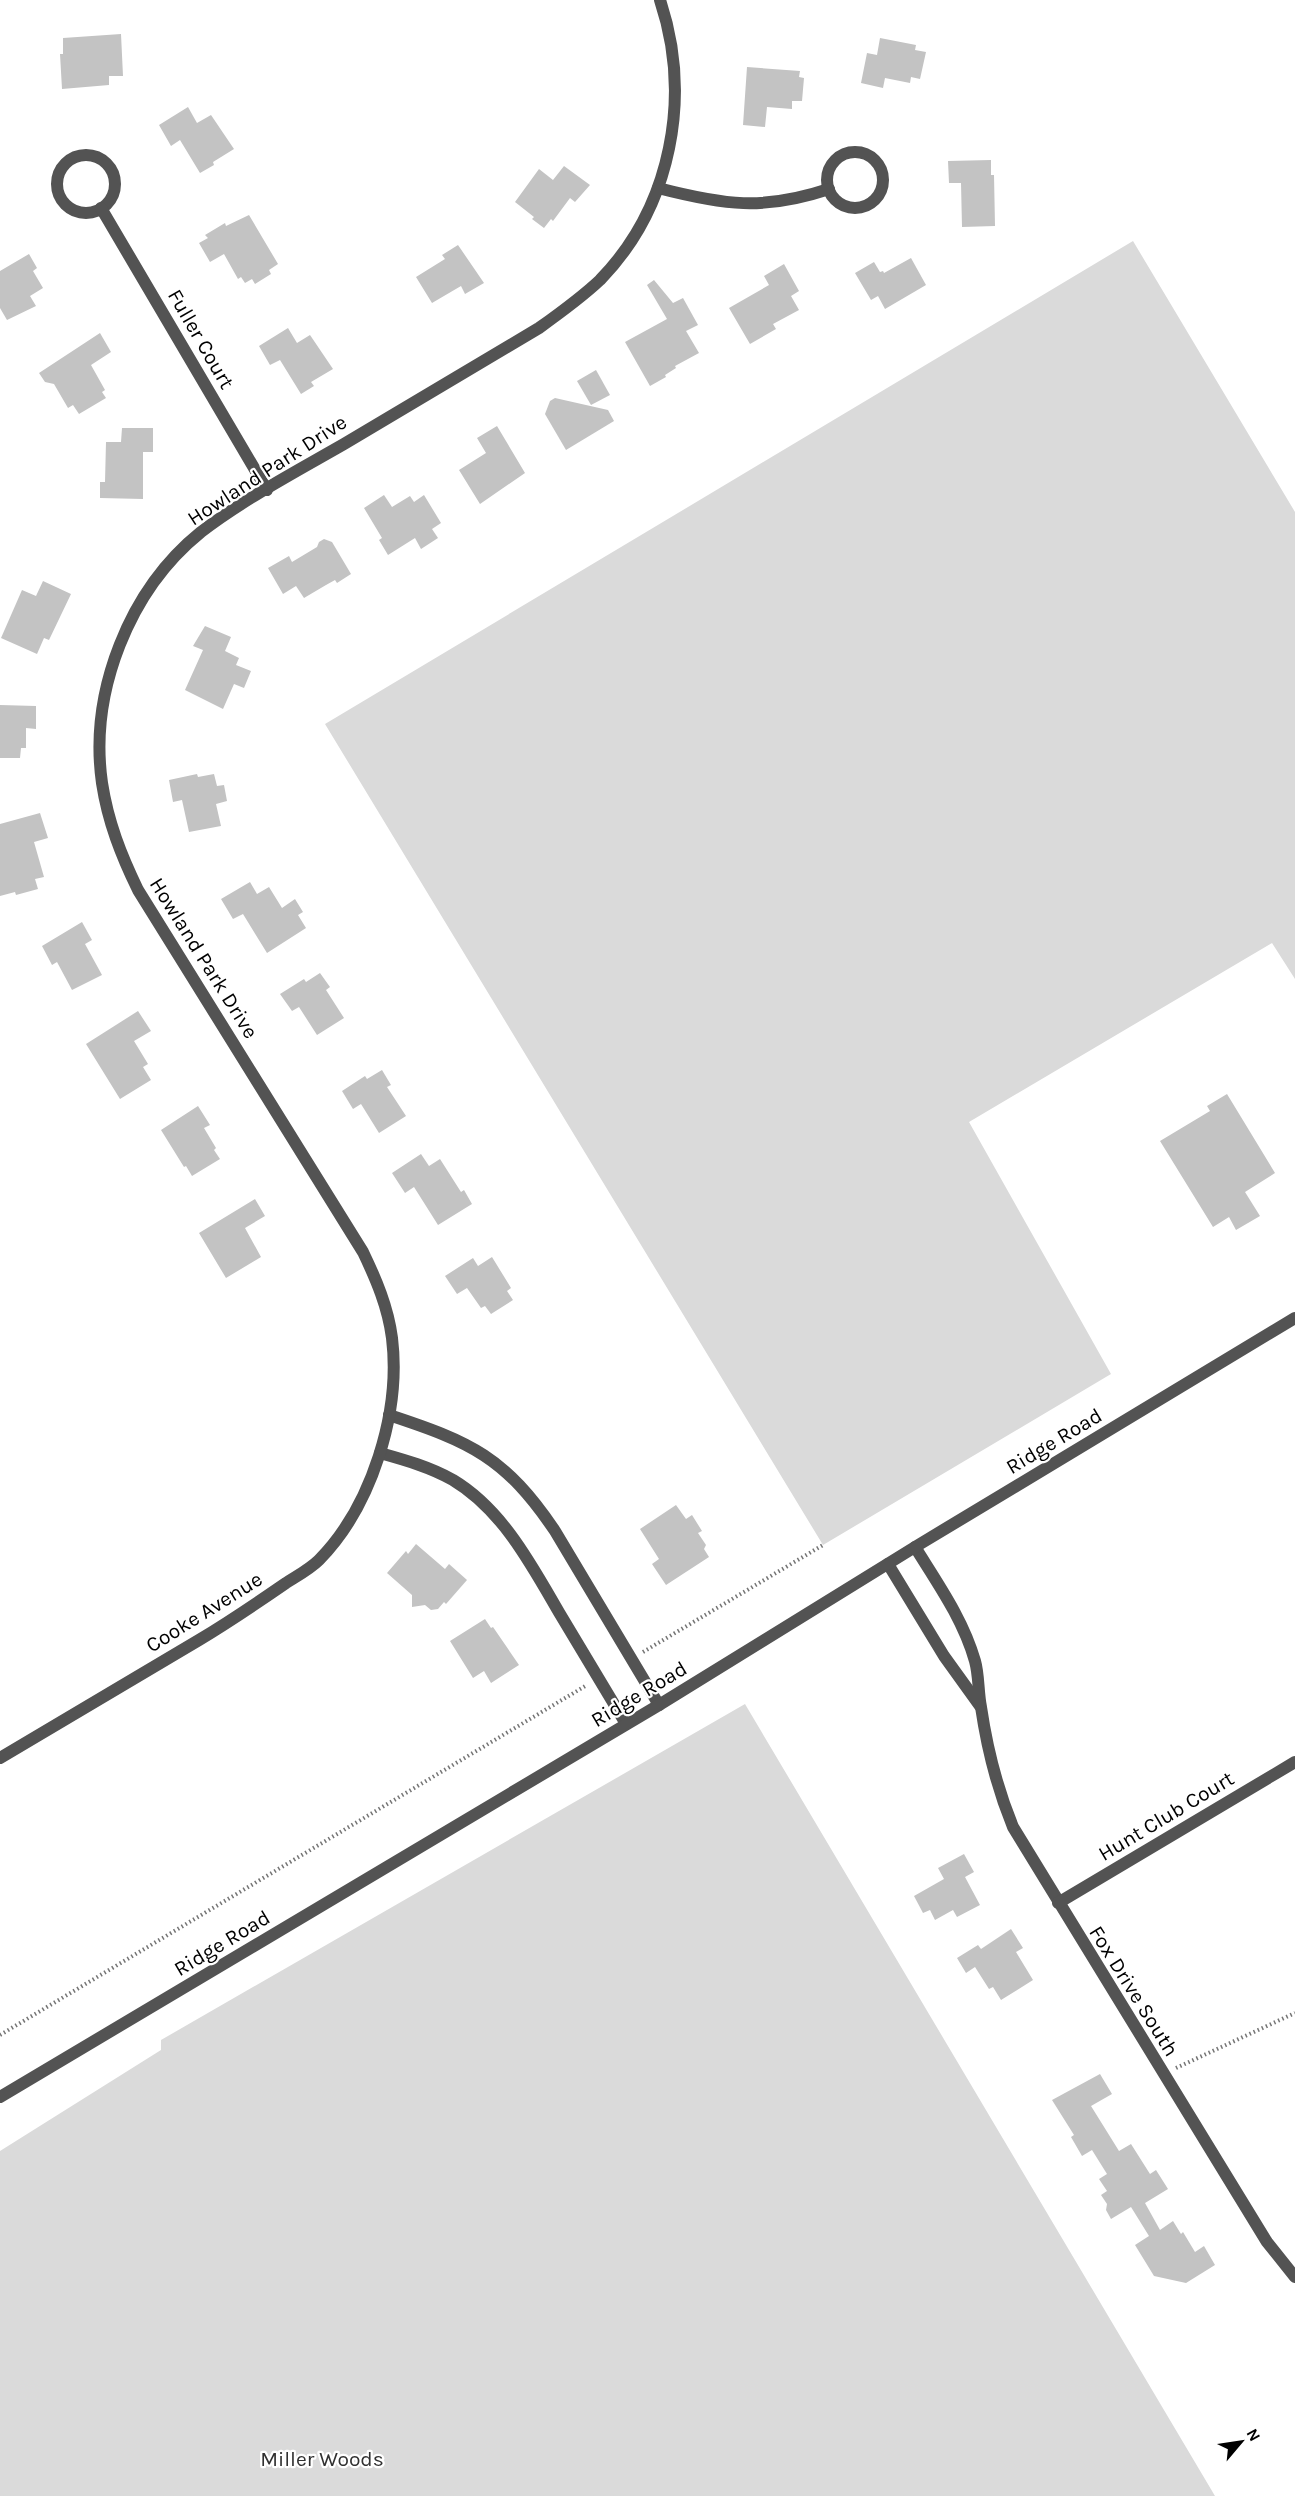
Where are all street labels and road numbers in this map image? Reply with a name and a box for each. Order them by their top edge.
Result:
street label: Fuller Court [163,285,239,393]
street label: Howland Park Drive [183,410,351,530]
street label: Howland Park Drive [145,873,263,1043]
street label: Ridge Road [1002,1403,1106,1479]
street label: Cooke Avenue [141,1567,267,1657]
street label: Ridge Road [587,1656,691,1732]
street label: Hunt Club Court [1094,1766,1238,1866]
street label: Ridge Road [170,1905,274,1981]
street label: Fox Drive South [1084,1921,1184,2061]

